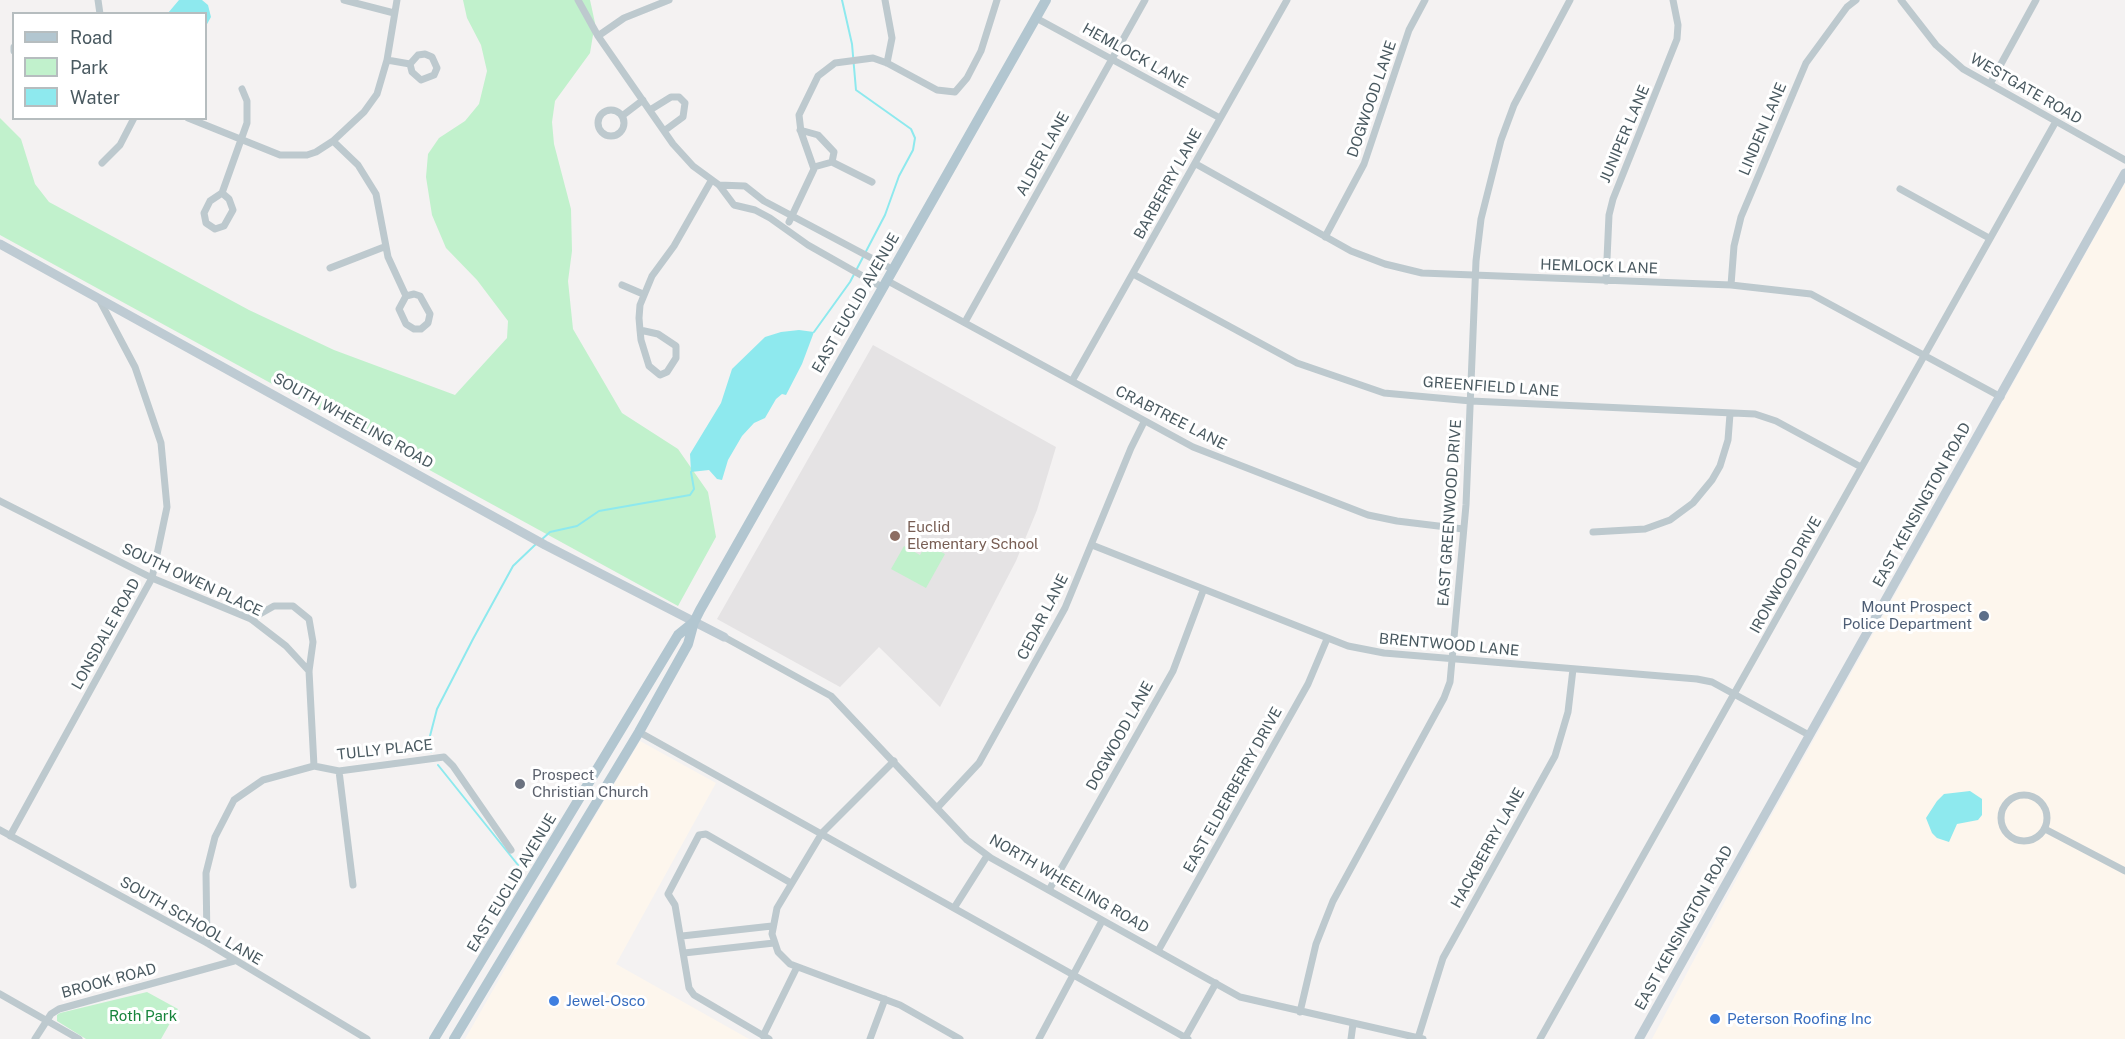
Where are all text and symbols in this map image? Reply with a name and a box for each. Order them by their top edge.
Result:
legend [12,12,207,120]
street label: HEMLOCK LANE [1079,20,1191,92]
text: Road [70,27,113,48]
street label: DOGWOOD LANE [1344,38,1400,160]
street label: WESTGATE ROAD [1967,50,2085,128]
text: Park [70,57,108,78]
street label: LINDEN LANE [1735,80,1791,178]
street label: JUNIPER LANE [1596,82,1654,186]
text: Water [70,87,120,108]
street label: ALDER LANE [1013,109,1073,199]
street label: BARBERRY LANE [1130,126,1206,242]
street label: EAST EUCLID AVENUE [809,230,903,376]
street label: HEMLOCK LANE [1540,256,1658,278]
street label: SOUTH WHEELING ROAD [270,369,436,473]
street label: GREENFIELD LANE [1422,373,1560,401]
street label: CRABTREE LANE [1112,382,1230,454]
street label: EAST GREENWOOD DRIVE [1434,419,1466,607]
street label: EAST KENSINGTON ROAD [1869,420,1975,590]
street label: IRONWOOD DRIVE [1746,513,1826,637]
place label: Euclid Elementary School [907,518,1039,553]
marker: Euclid Elementary School [888,529,902,543]
street label: SOUTH OWEN PLACE [119,540,265,620]
street label: CEDAR LANE [1014,571,1072,663]
street label: LONSDALE ROAD [68,575,144,693]
place label: Mount Prospect Police Department [1843,598,1972,633]
marker: Mount Prospect Police Department [1977,609,1991,623]
street label: BRENTWOOD LANE [1378,630,1520,660]
street label: DOGWOOD LANE [1083,678,1157,794]
street label: EAST ELDERBERRY DRIVE [1180,704,1286,876]
street label: TULLY PLACE [336,736,434,764]
place label: Prospect Christian Church [532,766,648,801]
marker: Prospect Christian Church [513,777,527,791]
street label: HACKBERRY LANE [1447,785,1529,911]
street label: EAST EUCLID AVENUE [463,810,561,956]
street label: NORTH WHEELING ROAD [986,831,1152,937]
street label: EAST KENSINGTON ROAD [1631,843,1737,1013]
street label: SOUTH SCHOOL LANE [117,873,265,969]
street label: BROOK ROAD [60,960,158,1002]
place label: Jewel-Osco [566,992,645,1010]
marker: Jewel-Osco [547,994,561,1008]
park label: Roth Park [109,1007,177,1025]
place label: Peterson Roofing Inc [1727,1010,1872,1028]
marker: Peterson Roofing Inc [1708,1012,1722,1026]

